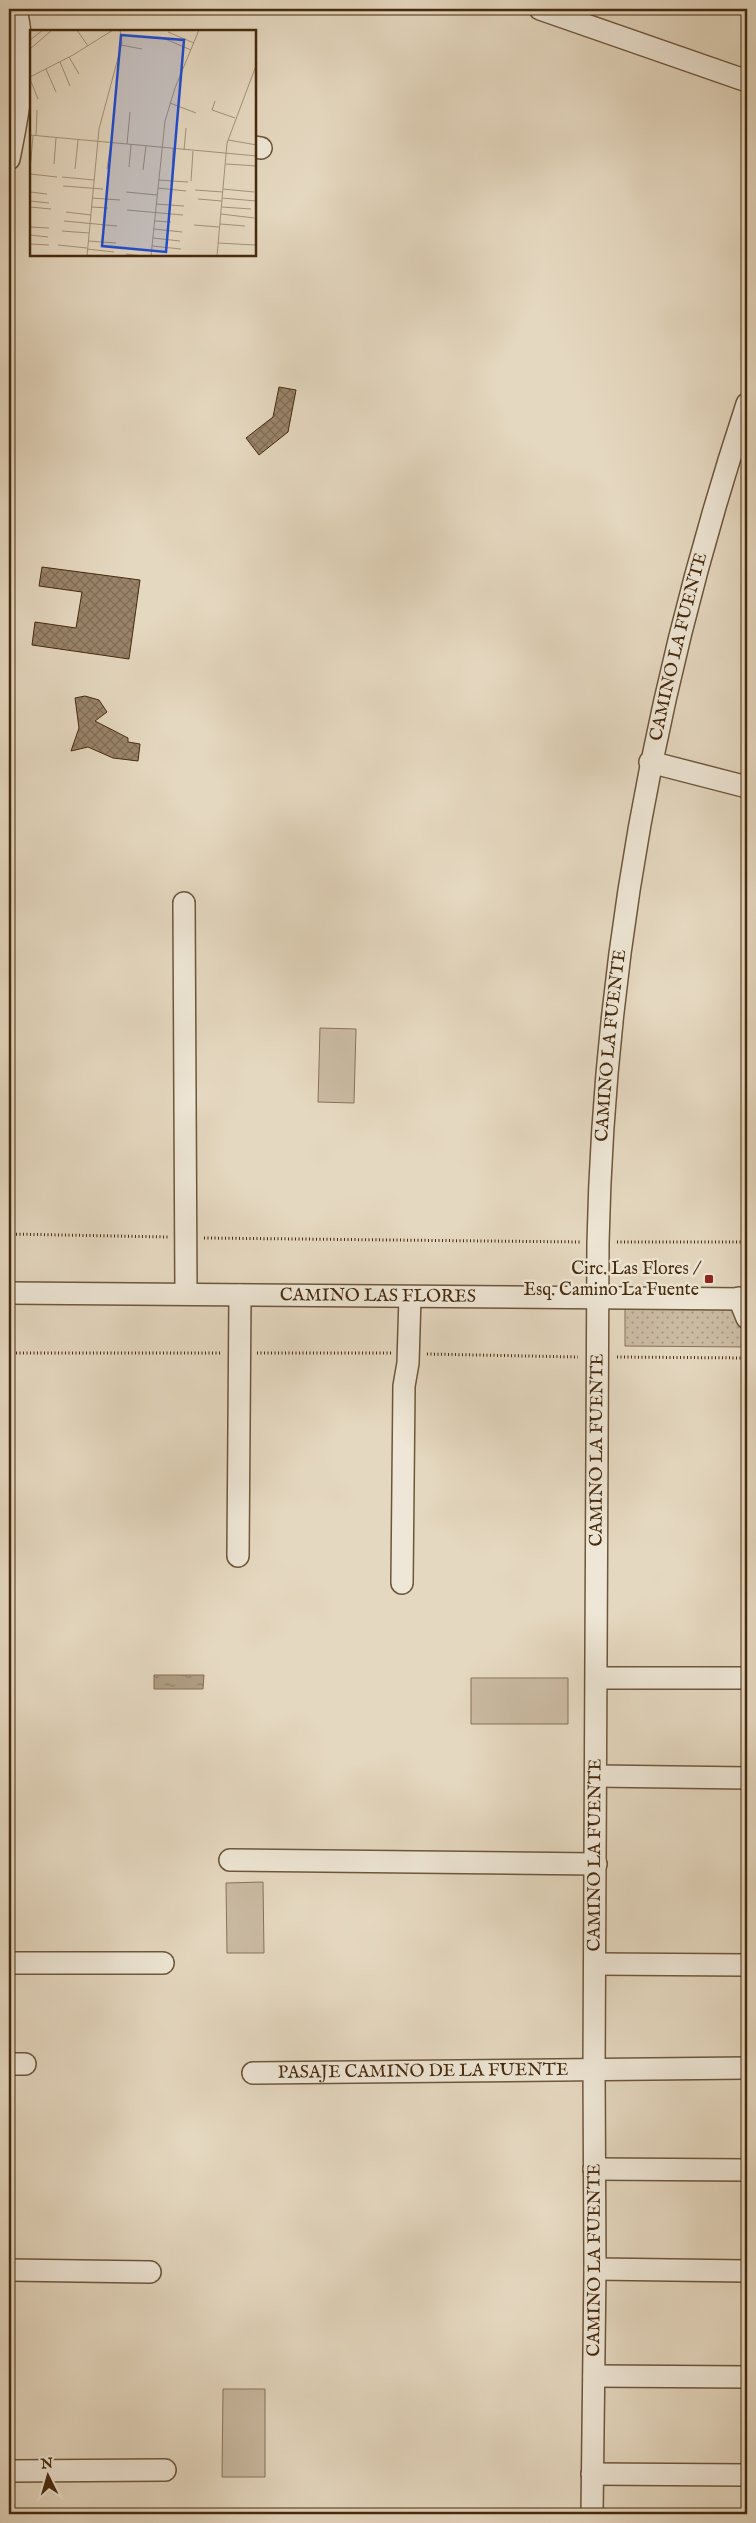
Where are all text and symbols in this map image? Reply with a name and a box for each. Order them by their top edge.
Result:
inset map [30,30,256,256]
street label: CAMINO LA FUENTE [645,550,713,743]
street label: CAMINO LA FUENTE [591,948,632,1142]
place label: Circ. Las Flores / Esq. Camino La Fuente [523,1258,702,1302]
marker: Circ. Las Flores / Esq. Camino La Fuente [703,1273,715,1285]
street label: CAMINO LAS FLORES [280,1284,476,1308]
street label: CAMINO LA FUENTE [585,1353,609,1547]
street label: CAMINO LA FUENTE [583,1758,607,1952]
street label: PASAJE CAMINO DE LA FUENTE [278,2058,568,2084]
street label: CAMINO LA FUENTE [582,2163,607,2357]
north arrow [22,2450,72,2500]
text: N [39,2455,54,2474]

